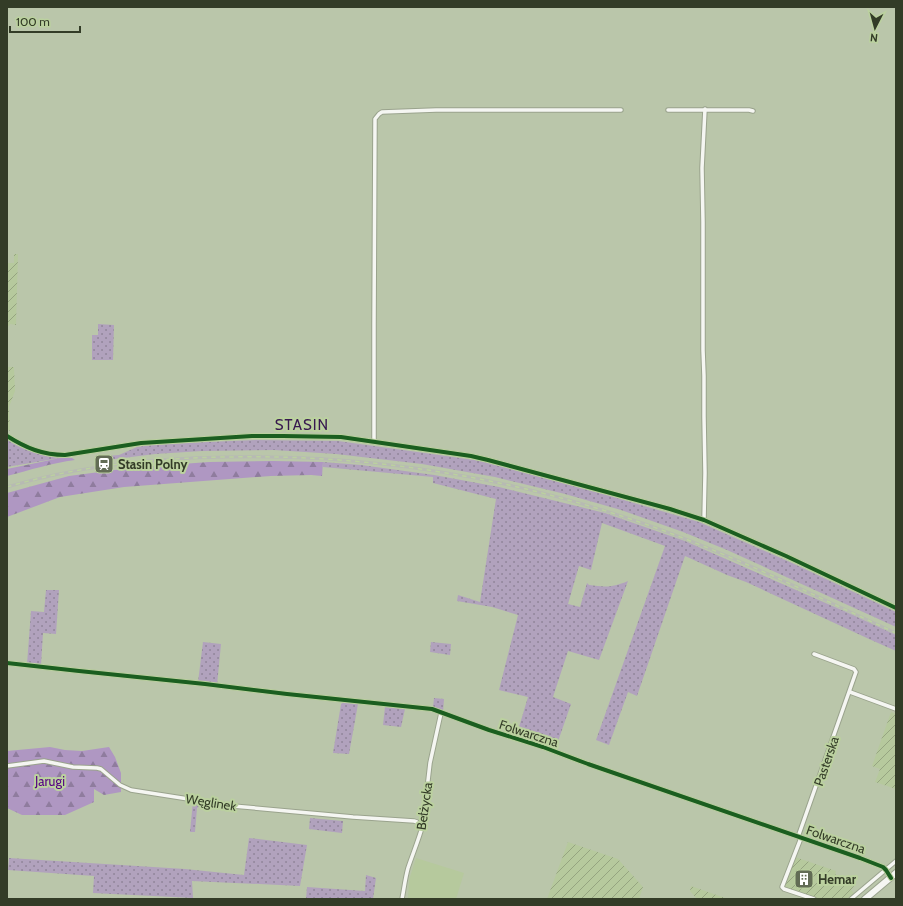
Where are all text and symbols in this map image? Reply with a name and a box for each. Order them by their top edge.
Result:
scale bar [10,8,80,34]
north arrow [855,8,895,48]
text: 100 m [16,14,50,29]
text: N [869,31,879,45]
district label: STASIN [275,416,329,434]
station icon: Stasin Polny [93,453,115,475]
place label: Stasin Polny [118,456,187,472]
street label: Folwarczna [497,716,561,750]
street label: Pasterska [810,733,842,788]
park label: Jarugi [34,773,65,789]
street label: Bełżycka [413,780,435,831]
street label: Węglinek [185,790,238,814]
street label: Folwarczna [804,821,868,857]
building icon: Hemar [793,868,815,890]
place label: Hemar [818,871,857,887]

